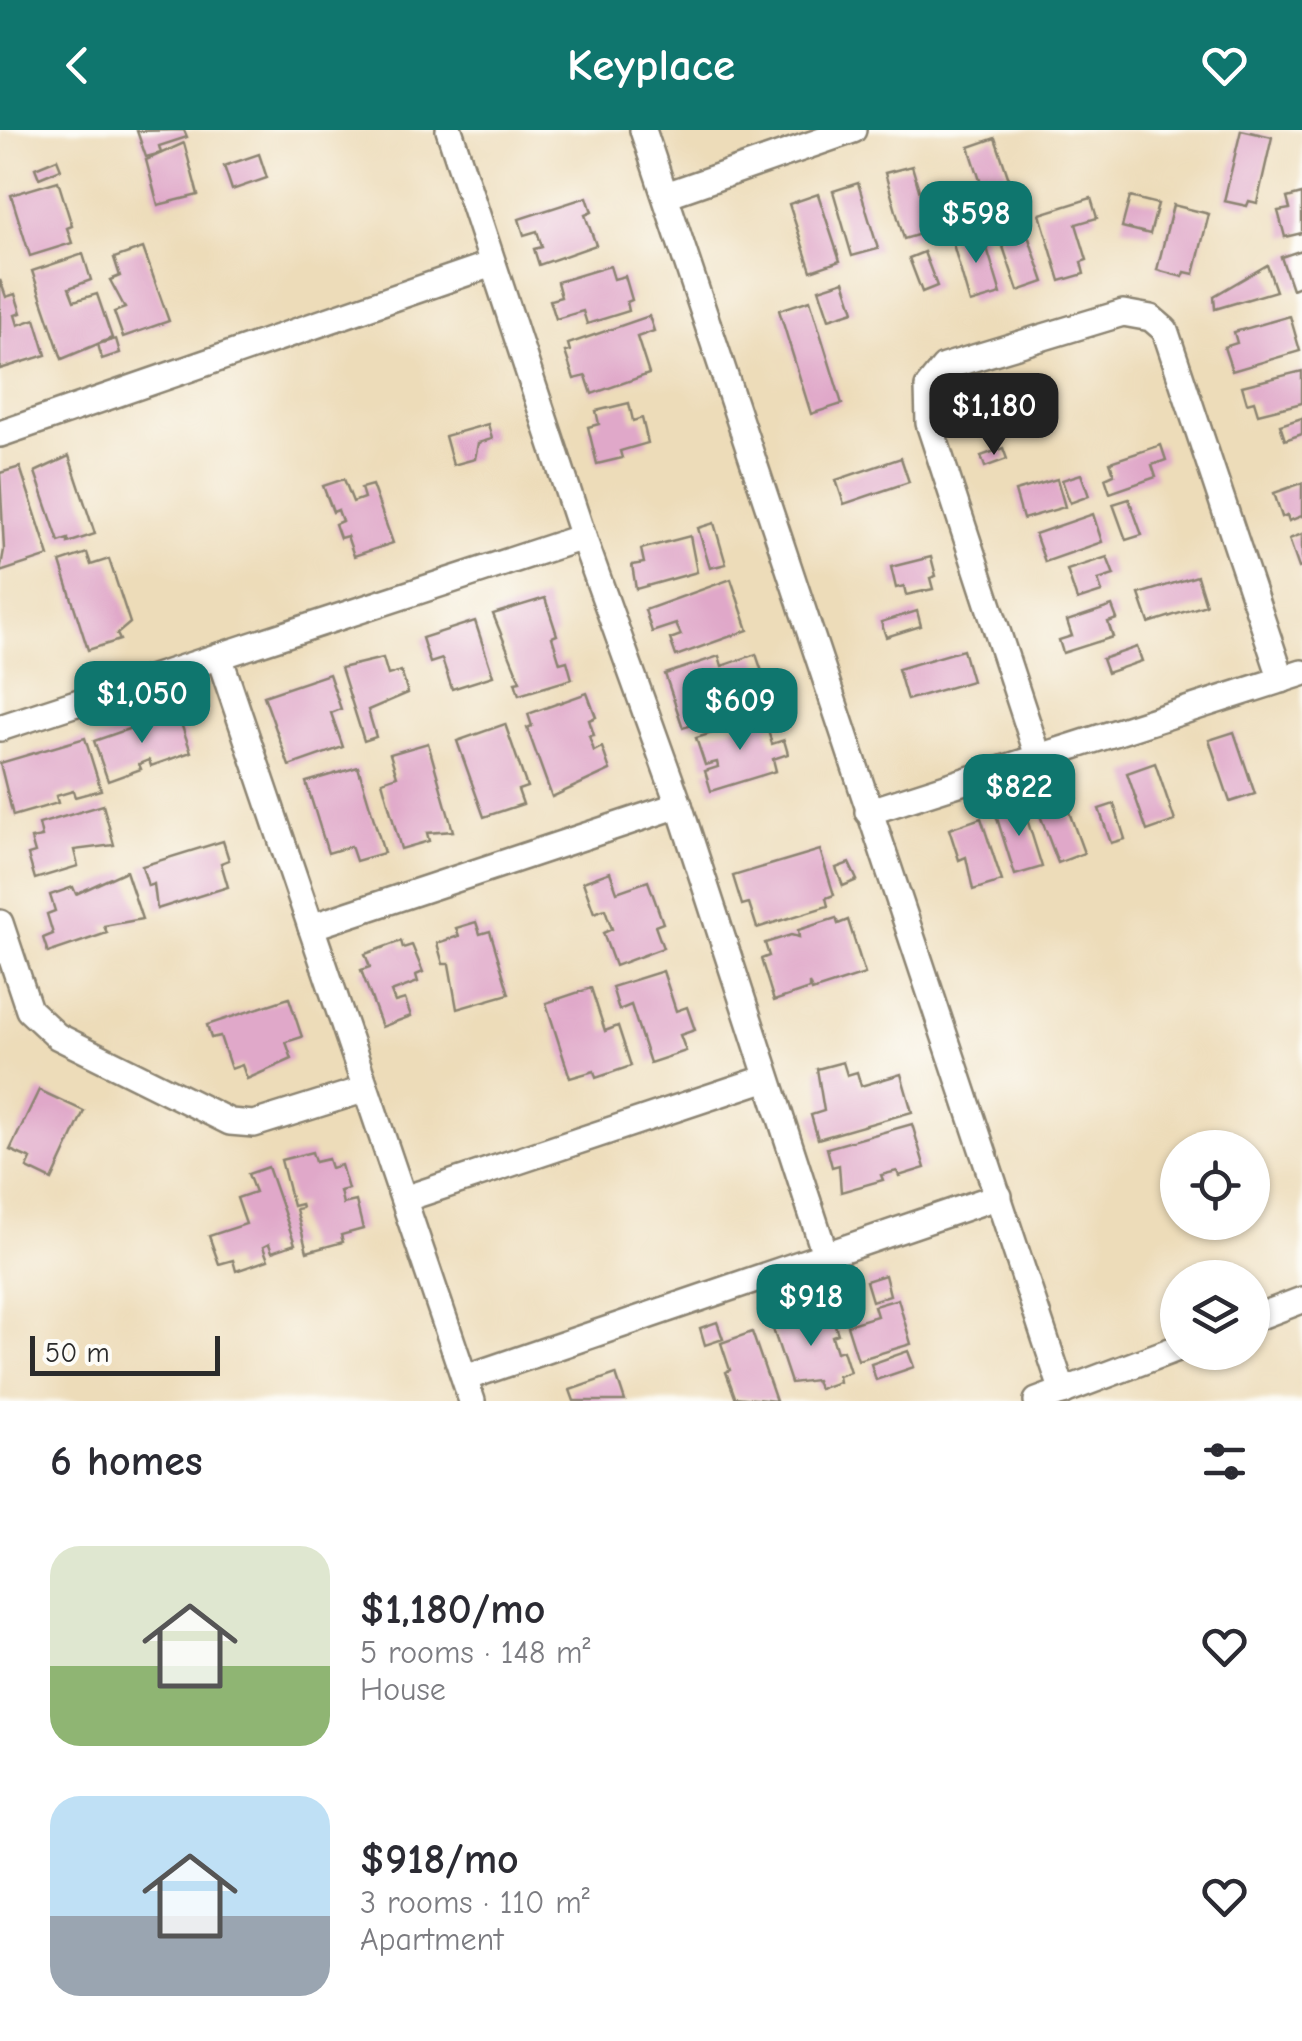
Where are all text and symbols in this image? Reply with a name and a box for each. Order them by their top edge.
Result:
icon: back [50,38,105,93]
icon: heart [1197,38,1252,93]
text: Keyplace [567,39,735,91]
pin: $598 [917,181,1035,266]
text: $598 [941,195,1011,232]
pin: $1,180 [913,373,1075,458]
text: $1,180 [951,387,1037,424]
pin: $1,050 [61,661,223,746]
pin: $609 [681,668,799,753]
text: $1,050 [96,675,188,712]
text: $609 [704,682,776,719]
pin: $822 [960,754,1078,839]
text: $822 [985,768,1053,805]
map controls [1160,1130,1270,1370]
button: locate [1160,1130,1270,1240]
button: layers [1160,1260,1270,1370]
pin: $918 [752,1264,870,1349]
text: $918 [779,1278,843,1315]
scale bar [30,1331,220,1376]
text: 50 m [45,1337,110,1369]
icon: filters [1197,1434,1252,1489]
text: 6 homes [50,1437,203,1486]
text: $1,180/mo [360,1585,545,1634]
icon: home [130,1586,250,1706]
icon: heart [1197,1619,1252,1674]
text: 5 rooms · 148 m² [360,1634,591,1671]
text: House [360,1671,446,1708]
text: $918/mo [360,1835,519,1884]
icon: home [130,1836,250,1956]
icon: heart [1197,1869,1252,1924]
text: 3 rooms · 110 m² [360,1884,590,1921]
text: Apartment [360,1921,503,1958]

